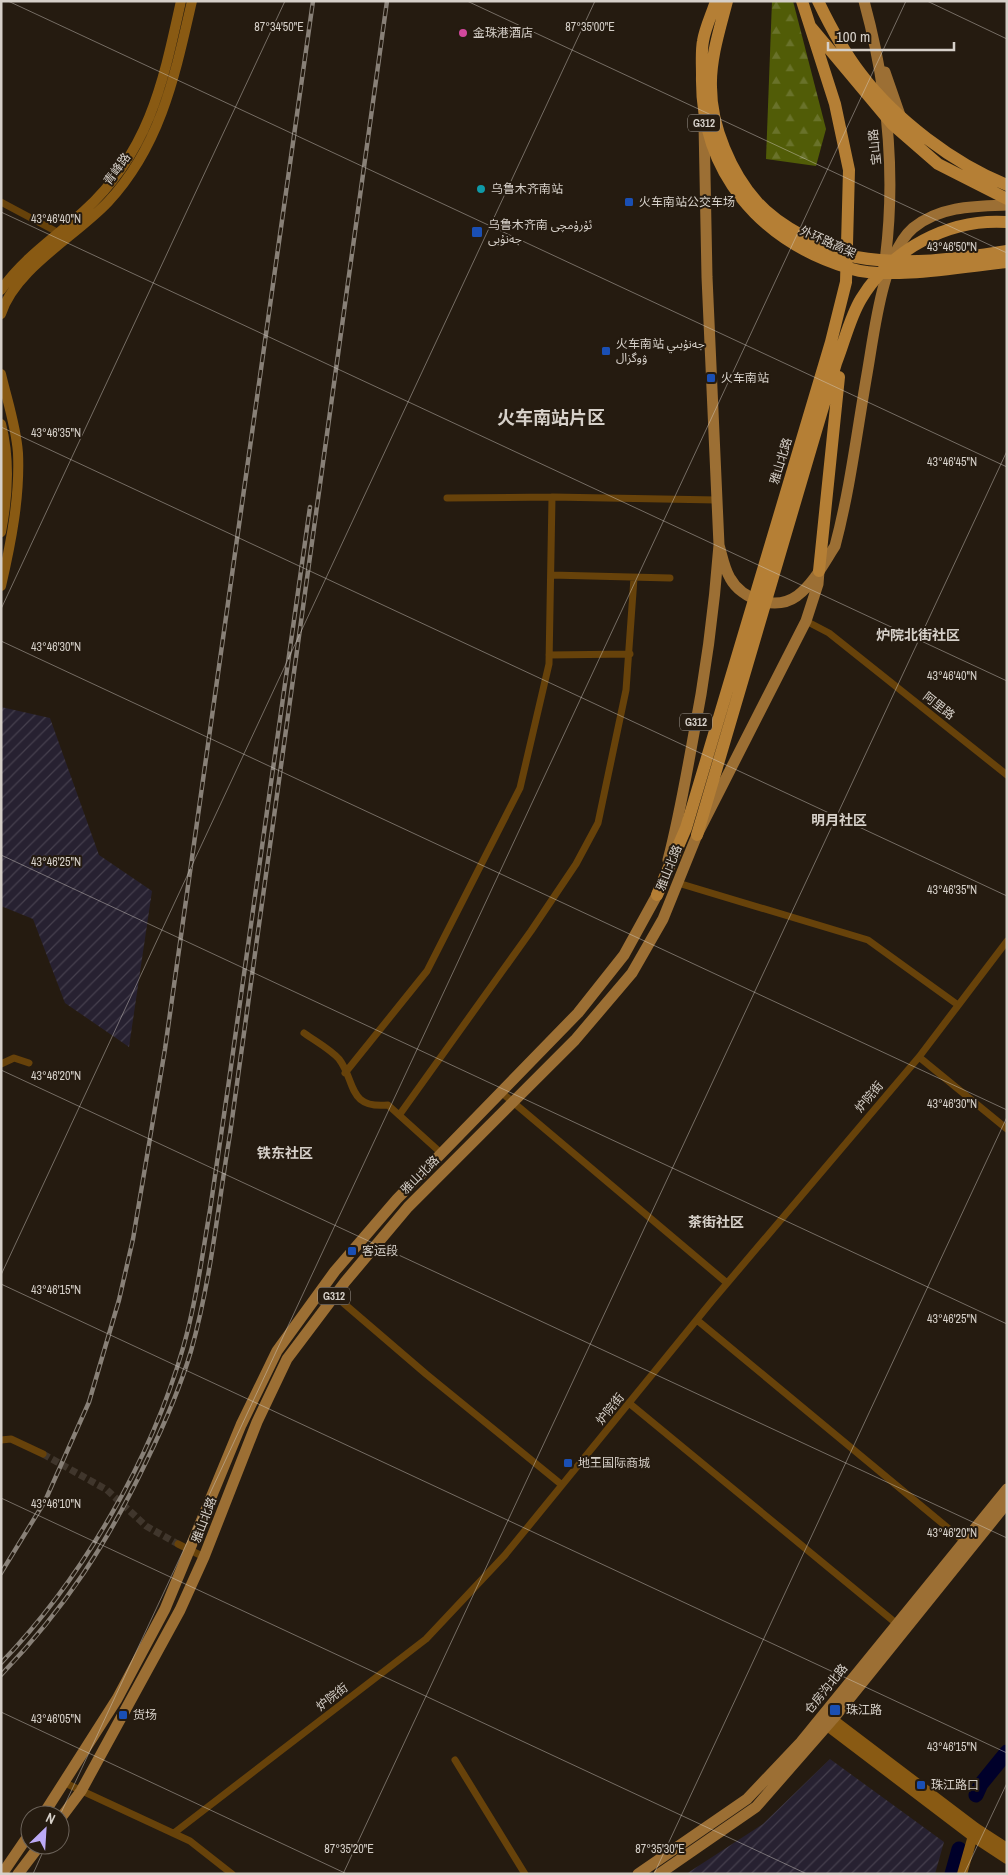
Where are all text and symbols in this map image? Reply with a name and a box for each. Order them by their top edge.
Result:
text: 87°34'50"E [254,19,304,35]
text: 87°35'00"E [565,19,615,35]
scale bar [828,20,954,52]
place label: 金珠港酒店 [473,25,533,41]
text: 100 m [836,26,870,47]
marker: 金珠港酒店 [457,27,469,39]
road number: G312 [688,115,720,132]
street label: 宝山路 [865,128,885,166]
street label: 青峰路 [100,150,134,188]
place label: 乌鲁木齐南站 [491,181,563,197]
marker: 乌鲁木齐南站 [475,183,487,195]
place label: 火车南站公交车场 [639,194,735,210]
marker: 火车南站公交车场 [623,196,635,208]
text: 43°46'40"N [31,211,81,227]
place label: 乌鲁木齐南 ئۇرۇمچى جەنۇبى [488,217,592,247]
street label: 外环路高架 [797,222,859,262]
marker: 乌鲁木齐南 ئۇرۇمچى جەنۇبى [470,225,484,239]
text: 43°46'50"N [927,239,977,255]
place label: 火车南站 جەنۇبىي ۋوگزال [616,336,705,366]
marker: 火车南站 جەنۇبىي ۋوگزال [600,345,612,357]
place label: 火车南站 [721,370,769,386]
marker: 火车南站 [705,372,717,384]
district label: 火车南站片区 [497,405,605,430]
text: 43°46'35"N [31,425,81,441]
street label: 雅山北路 [766,436,796,486]
text: 43°46'45"N [927,454,977,470]
district label: 炉院北街社区 [876,626,960,644]
text: 43°46'30"N [31,639,81,655]
text: 43°46'40"N [927,668,977,684]
street label: 阿里路 [920,689,958,723]
road number: G312 [680,714,712,730]
district label: 明月社区 [811,811,867,829]
street label: 雅山北路 [653,843,685,893]
text: 43°46'25"N [31,854,81,870]
text: 43°46'35"N [927,882,977,898]
text: 43°46'20"N [31,1068,81,1084]
street label: 炉院街 [851,1078,887,1116]
text: 43°46'30"N [927,1096,977,1112]
district label: 铁东社区 [257,1144,313,1162]
street label: 雅山北路 [397,1152,443,1198]
district label: 茶街社区 [688,1213,744,1231]
place label: 客运段 [362,1243,398,1259]
marker: 客运段 [346,1245,358,1257]
text: 43°46'15"N [31,1282,81,1298]
road number: G312 [318,1288,350,1304]
text: 43°46'25"N [927,1311,977,1327]
street label: 炉院街 [592,1390,628,1428]
place label: 地王国际商城 [578,1455,650,1471]
marker: 地王国际商城 [562,1457,574,1469]
street label: 雅山北路 [188,1495,220,1545]
text: 43°46'10"N [31,1496,81,1512]
text: 43°46'20"N [927,1525,977,1541]
street label: 仓房沟北路 [801,1661,851,1717]
street label: 炉院街 [313,1680,351,1714]
place label: 珠江路 [846,1702,882,1718]
marker: 珠江路 [828,1703,842,1717]
place label: 货场 [133,1707,157,1723]
marker: 货场 [117,1709,129,1721]
text: 43°46'05"N [31,1711,81,1727]
text: 43°46'15"N [927,1739,977,1755]
place label: 珠江路口 [931,1777,979,1793]
marker: 珠江路口 [915,1779,927,1791]
north arrow [20,1805,70,1855]
text: N [43,1808,58,1828]
text: 87°35'20"E [324,1841,374,1857]
text: 87°35'30"E [635,1841,685,1857]

